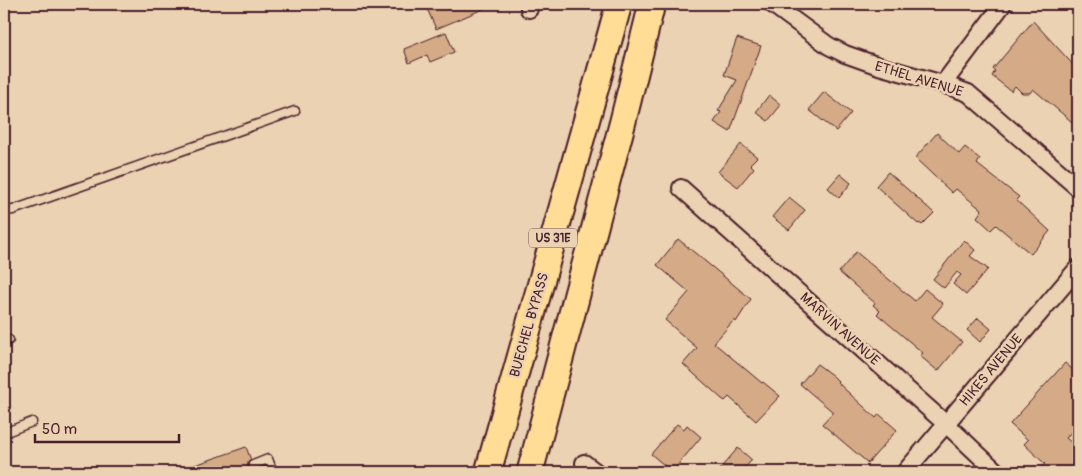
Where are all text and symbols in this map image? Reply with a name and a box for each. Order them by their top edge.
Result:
street label: ETHEL AVENUE [873,58,965,100]
road number: US 31E [529,228,577,248]
street label: BUECHEL BYPASS [506,271,552,379]
street label: MARVIN AVENUE [797,289,883,369]
street label: HIKES AVENUE [956,330,1026,410]
scale bar [35,411,179,443]
text: 50 m [42,420,77,439]

